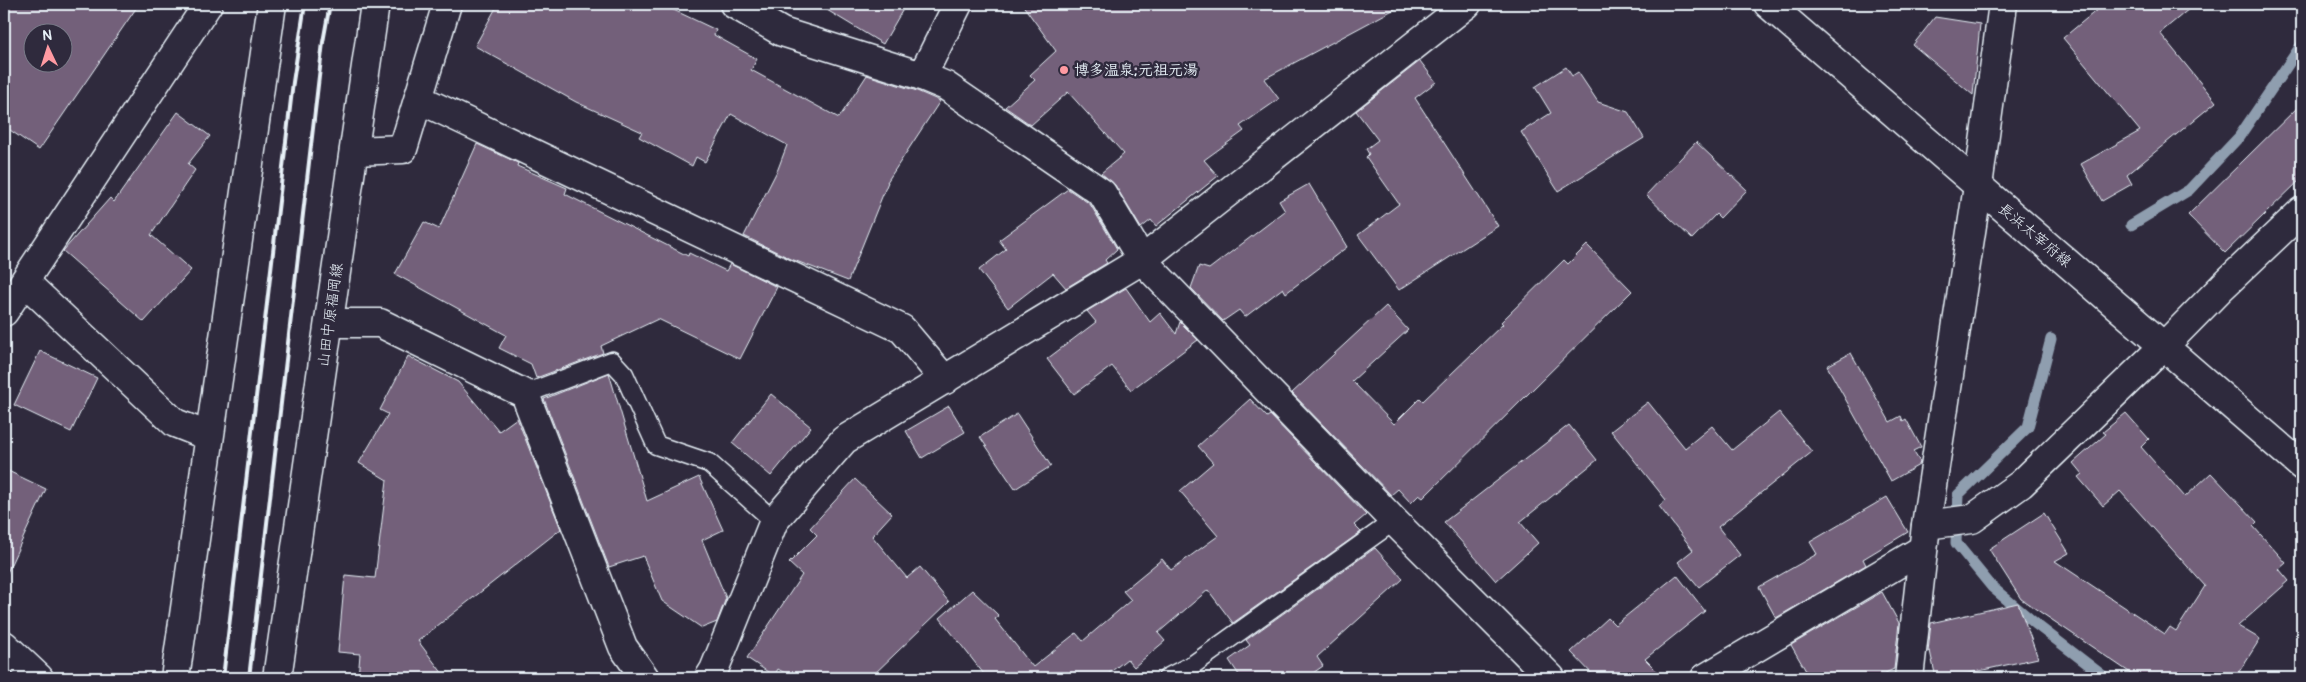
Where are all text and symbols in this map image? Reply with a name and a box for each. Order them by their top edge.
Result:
north arrow [22,22,72,72]
text: N [42,27,52,44]
place label: 博多温泉;元祖元湯 [1074,61,1198,80]
marker: 博多温泉;元祖元湯 [1058,64,1070,76]
street label: 長浜太宰府線 [1994,199,2075,272]
street label: 山田中原福岡線 [314,262,347,368]

